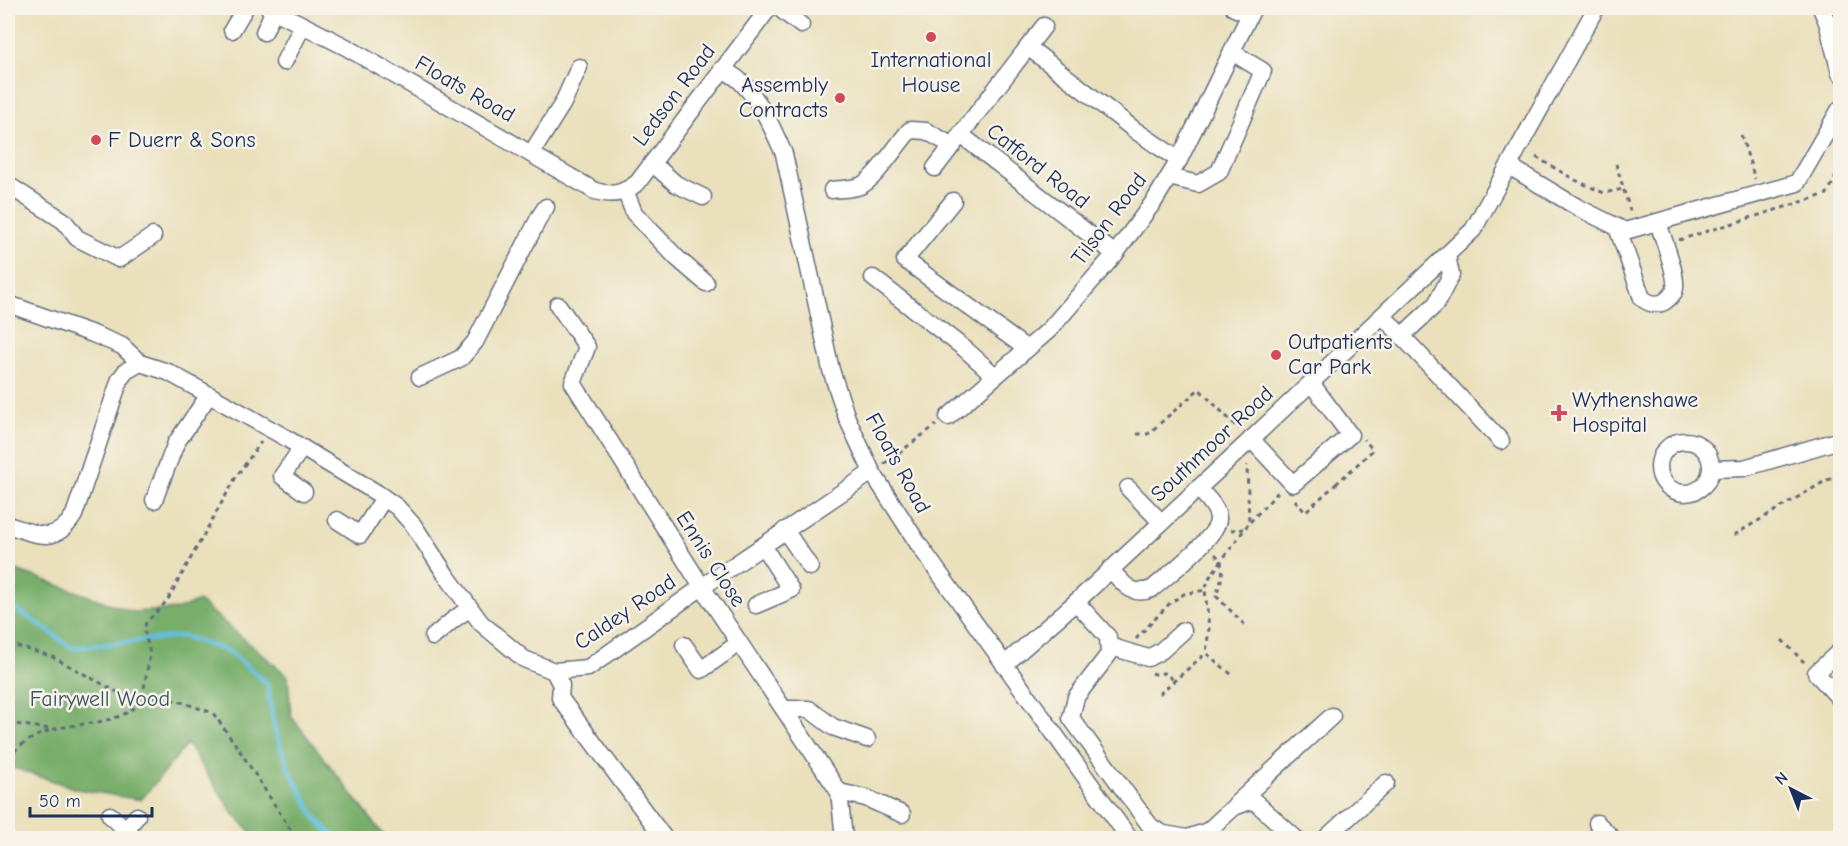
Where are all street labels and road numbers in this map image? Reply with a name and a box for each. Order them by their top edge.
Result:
street label: Ledson Road [627,39,721,151]
street label: Floats Road [411,50,519,128]
street label: Catford Road [981,118,1095,214]
street label: Tilson Road [1066,168,1152,270]
street label: Southmoor Road [1145,381,1279,507]
street label: Floats Road [860,408,936,518]
street label: Ennis Close [670,506,752,612]
street label: Caldey Road [569,568,681,656]

